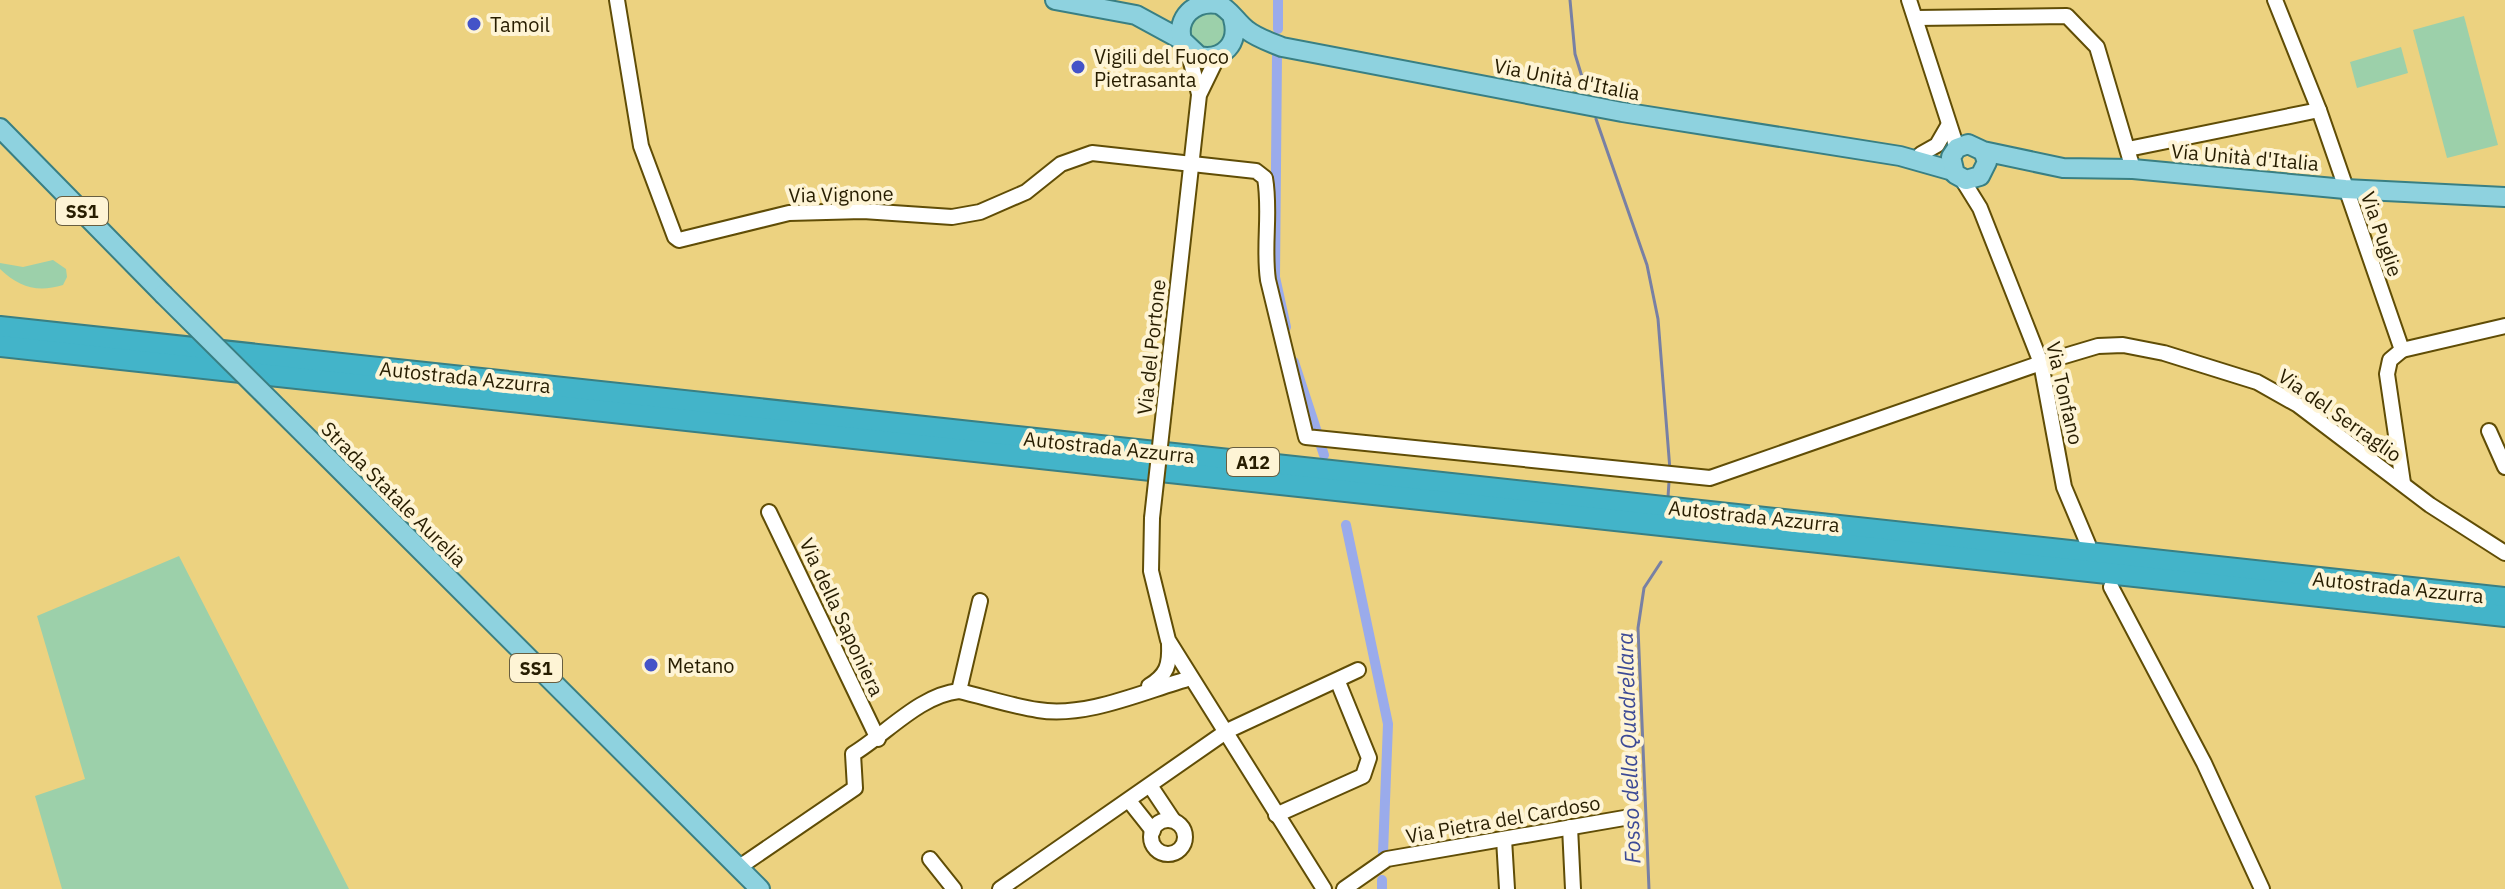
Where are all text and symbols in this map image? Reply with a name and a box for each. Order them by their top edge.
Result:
place label: Tamoil [490,11,550,38]
marker: Tamoil [465,15,483,33]
place label: Vigili del Fuoco Pietrasanta [1094,43,1229,93]
street label: Via Unità d'Italia [1492,52,1643,106]
marker: Vigili del Fuoco Pietrasanta [1069,58,1087,76]
street label: Via Unità d'Italia [2170,137,2320,177]
street label: Via Vignone [788,180,894,208]
street label: Via Puglie [2355,188,2409,280]
road number: SS1 [56,197,108,225]
street label: Via del Portone [1130,278,1172,416]
street label: Via Tonfano [2040,339,2090,447]
street label: Autostrada Azzurra [378,355,552,399]
street label: Via del Serraglio [2273,362,2407,468]
street label: Strada Statale Aurelia [315,415,473,573]
street label: Autostrada Azzurra [1022,425,1196,469]
road number: A12 [1227,448,1279,476]
street label: Autostrada Azzurra [1667,494,1841,538]
street label: Via della Saponiera [793,533,891,701]
street label: Autostrada Azzurra [2311,565,2485,609]
water label: Fosso della Quadrellara [1609,632,1647,864]
place label: Metano [667,652,734,679]
road number: SS1 [510,654,562,682]
marker: Metano [642,656,660,674]
street label: Via Pietra del Cardoso [1404,789,1602,849]

